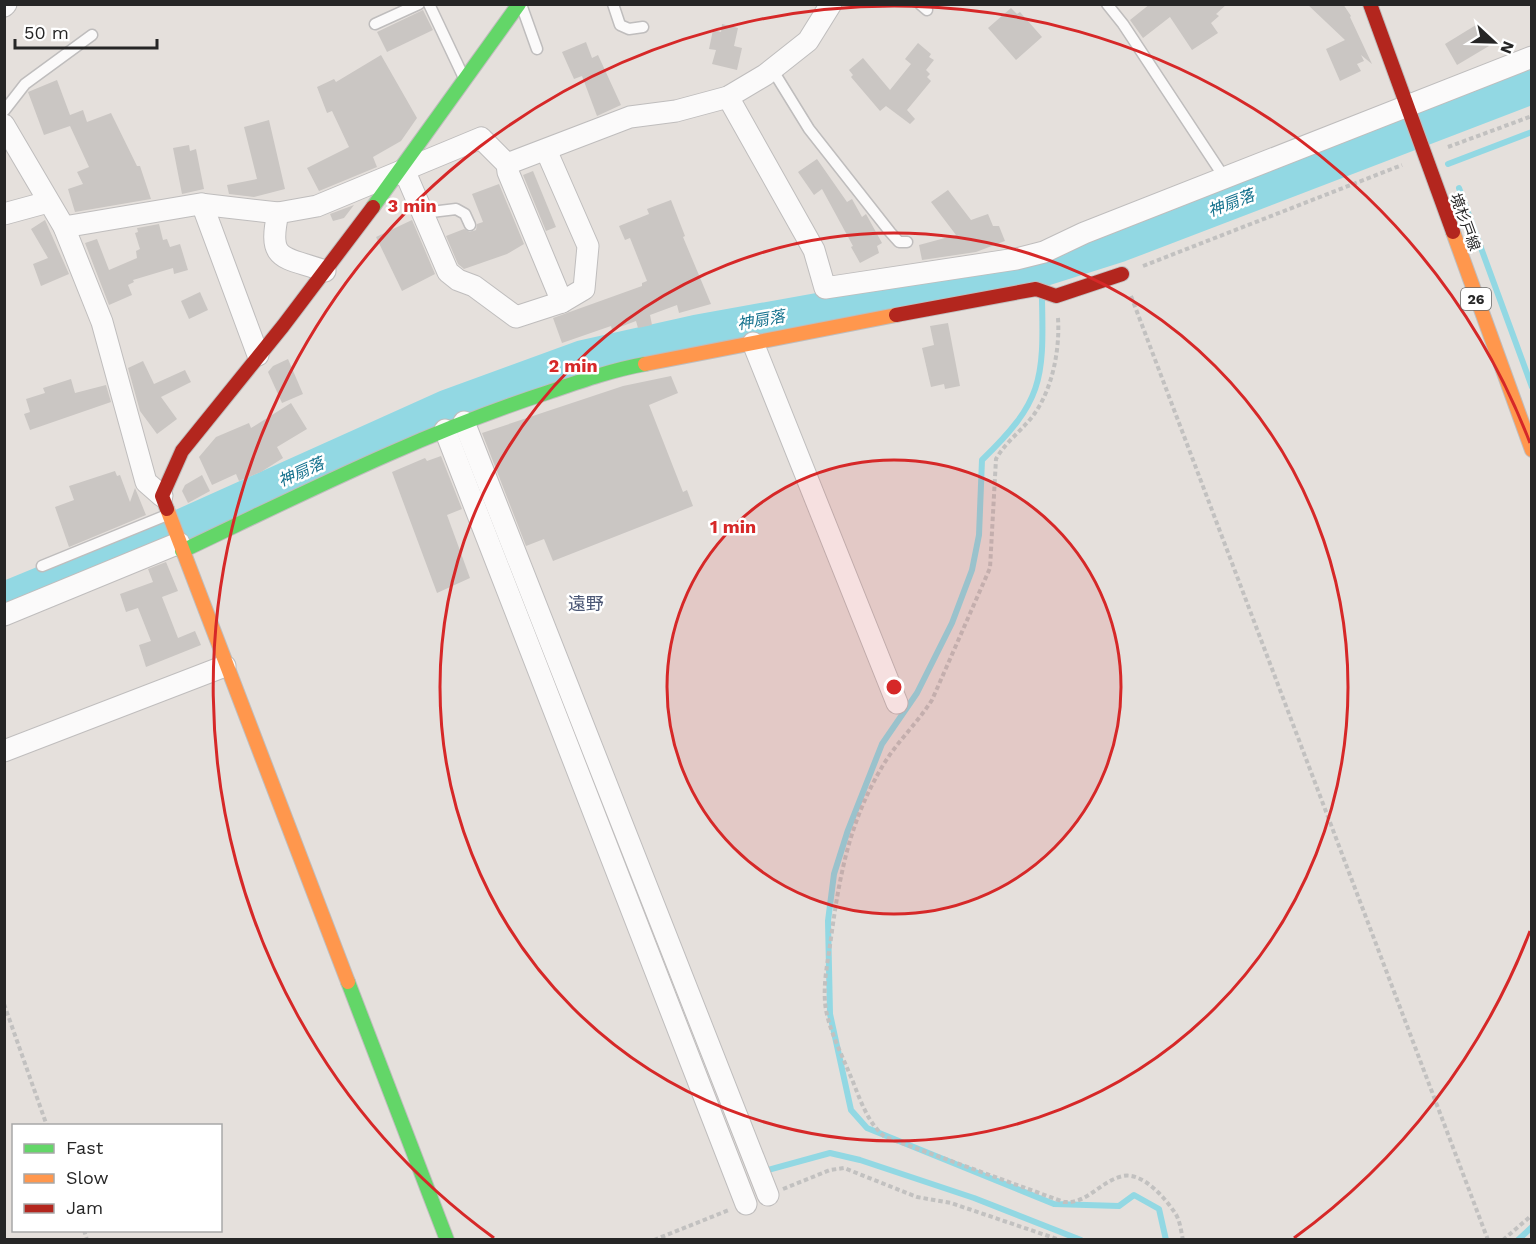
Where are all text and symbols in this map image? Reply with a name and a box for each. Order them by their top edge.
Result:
scale bar [15,12,158,50]
north arrow [1464,12,1524,72]
text: 50 m [24,22,69,43]
text: N [1496,38,1518,56]
water label: 神扇落 [1205,184,1260,220]
street label: 境杉戸線 [1446,191,1484,253]
text: 3 min [387,195,437,216]
road number: 26 [1461,288,1491,310]
water label: 神扇落 [736,306,789,334]
text: 2 min [548,355,598,376]
water label: 神扇落 [275,452,330,490]
text: 1 min [710,516,756,537]
district label: 遠野 [568,593,604,614]
centre of rings [884,677,904,697]
legend [12,1124,222,1232]
text: Fast [66,1137,104,1158]
text: Slow [66,1167,109,1188]
text: Jam [66,1197,103,1218]

